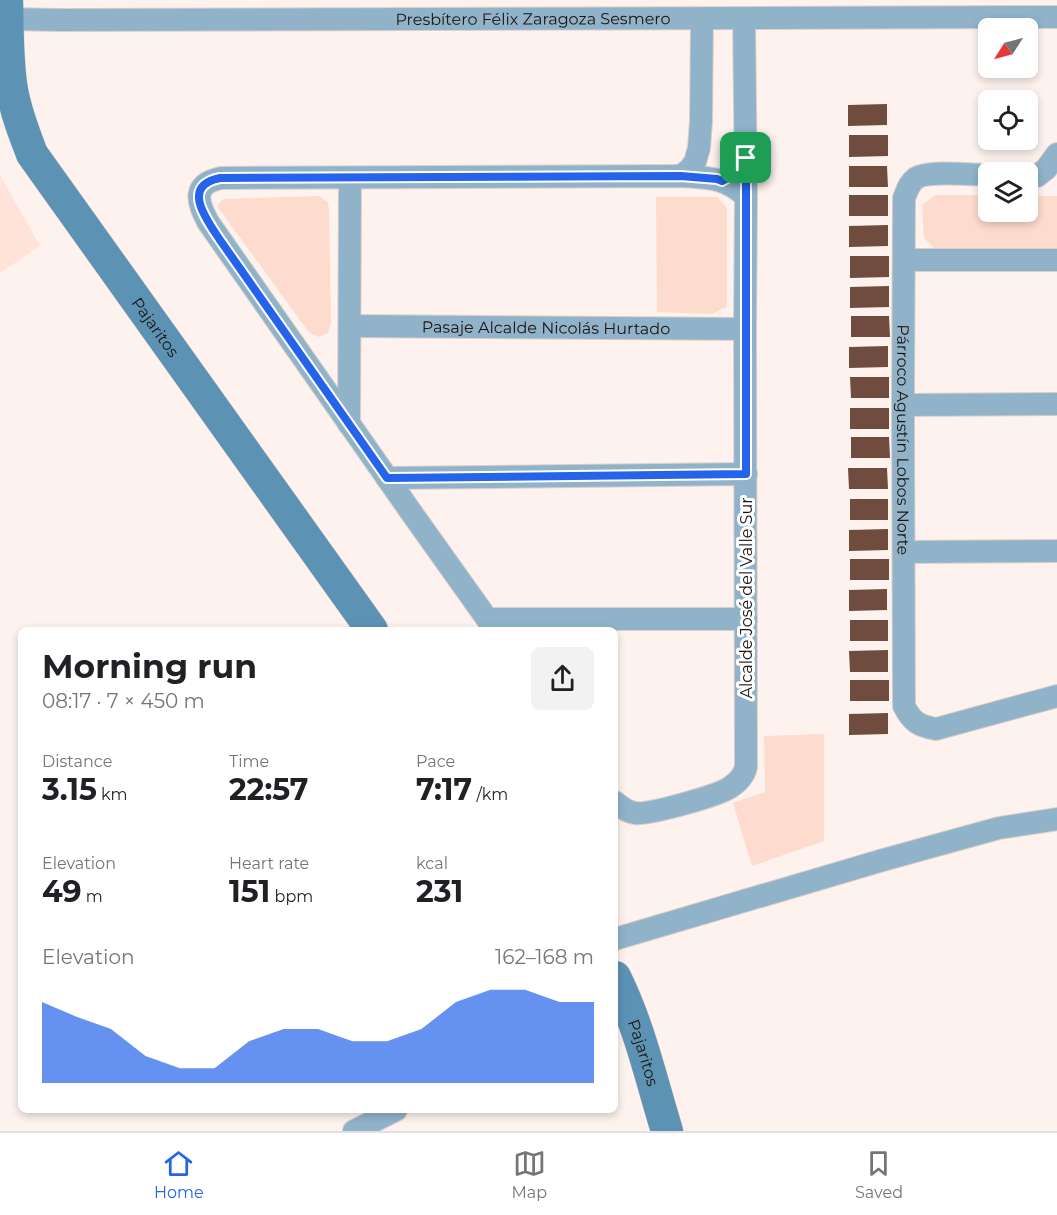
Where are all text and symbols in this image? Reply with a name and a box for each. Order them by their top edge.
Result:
street label: Presbítero Félix Zaragoza Sesmero [395,9,671,28]
north arrow [978,18,1038,78]
map controls [978,18,1038,222]
button: locate [978,90,1038,150]
pin [720,132,771,183]
icon: arrive [729,141,762,174]
button: layers [978,162,1038,222]
street label: Pajaritos [128,293,184,361]
street label: Pasaje Alcalde Nicolás Hurtado [422,317,670,338]
street label: Párroco Agustín Lobos Norte [893,324,913,555]
street label: Alcalde José del Valle Sur [737,497,756,699]
text: Morning run [42,646,257,686]
button: share [531,647,594,710]
text: 08:17 · 7 × 450 m [42,689,205,713]
text: Distance [42,752,112,771]
text: Time [229,752,269,771]
text: Pace [416,752,455,771]
text: 3.15 [42,771,97,808]
text: 22:57 [229,771,308,808]
text: 7:17 [416,771,472,808]
text: km [97,785,127,804]
text: /km [472,785,508,804]
text: Elevation [42,854,116,873]
text: Heart rate [229,854,309,873]
text: kcal [416,854,448,873]
text: 49 [42,873,82,910]
text: 151 [229,873,270,910]
text: 231 [416,873,463,910]
text: m [82,887,103,906]
text: bpm [270,887,313,906]
text: Elevation [42,945,134,969]
text: 162–168 m [495,945,594,969]
street label: Pajaritos [624,1017,663,1088]
tab: Home [154,1147,204,1202]
tab: Map [512,1147,547,1202]
tab: Saved [855,1147,903,1202]

